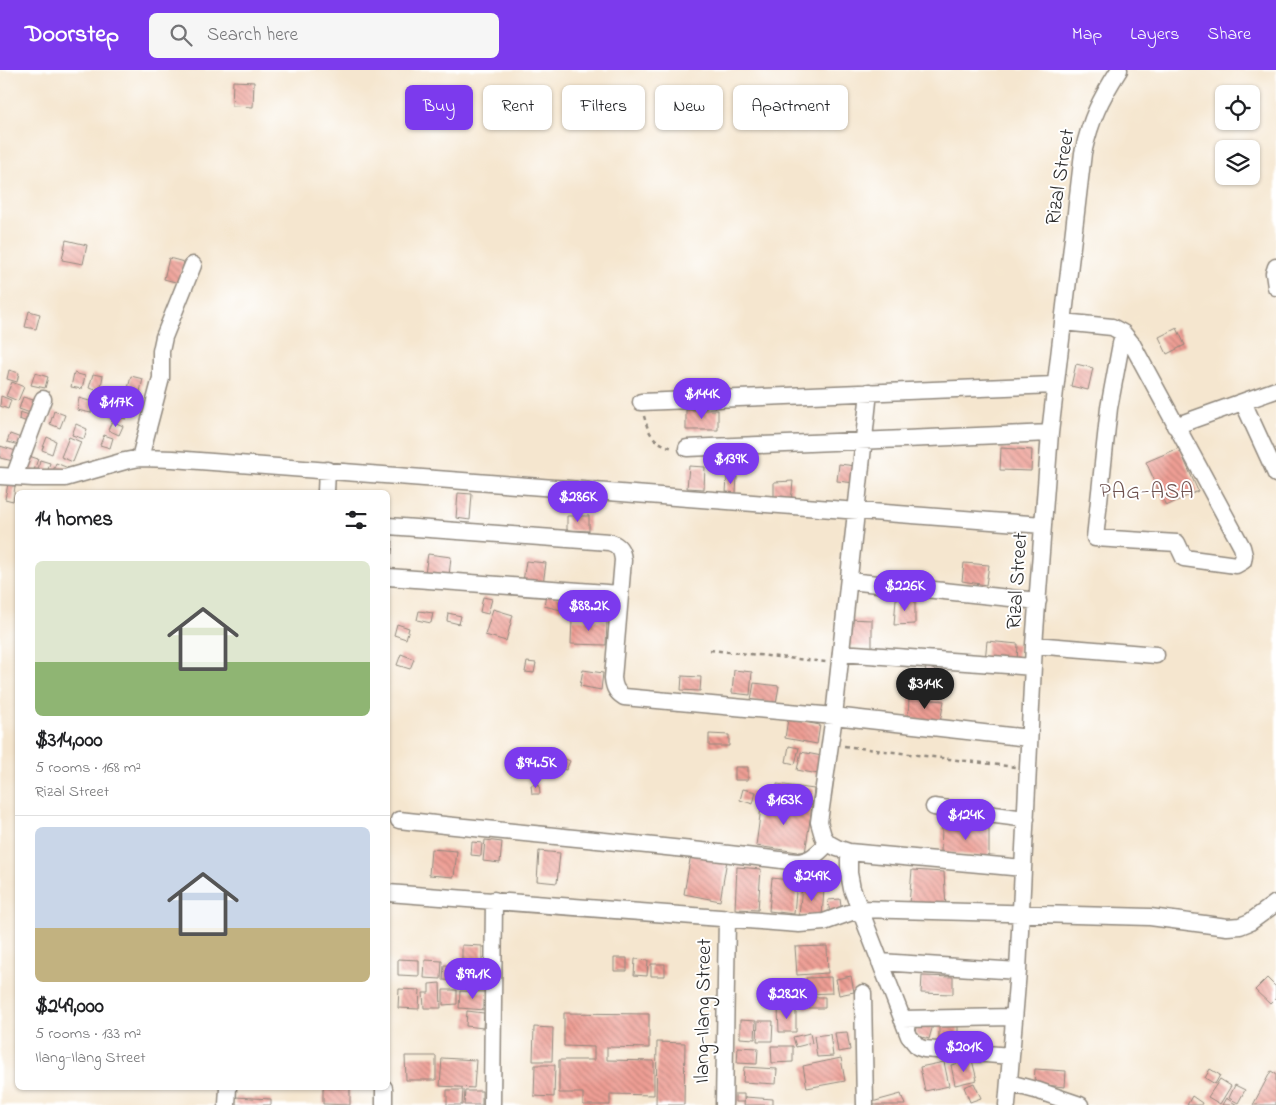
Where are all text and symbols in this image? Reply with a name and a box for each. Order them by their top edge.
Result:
search box [149,13,499,58]
text: Doorstep [25,18,119,53]
icon: search [167,21,195,49]
text: Search here [207,22,298,49]
text: Map [1072,22,1102,48]
text: Layers [1130,22,1180,48]
text: Share [1208,22,1251,48]
chip: Buy [405,85,473,130]
chip: Rent [483,85,552,130]
chip: Filters [562,85,645,130]
chip: New [655,85,723,130]
chip: Apartment [733,85,848,130]
map controls [1215,85,1260,185]
button: locate [1215,85,1260,130]
street label: Rizal Street [1039,127,1083,227]
button: layers [1215,140,1260,185]
pin: $144K [667,378,737,420]
text: $144K [684,382,720,406]
pin: $117K [81,386,151,428]
text: $117K [99,390,133,414]
pin: $139K [696,442,766,485]
text: $139K [714,447,748,471]
district label: PAG-ASA [1099,477,1195,509]
pin: $286K [543,480,613,523]
text: $286K [559,485,597,509]
text: 14 homes [35,505,113,535]
icon: filters [342,506,370,534]
street label: Rizal Street [1000,531,1036,631]
pin: $226K [870,570,940,612]
text: $226K [885,574,925,598]
pin: $88.2K [548,590,630,632]
icon: home [158,594,248,684]
text: $88.2K [569,594,609,618]
pin: $314K [890,668,960,710]
text: $314K [907,672,943,696]
text: $314,000 [35,726,103,756]
pin: $94.5K [495,746,577,789]
text: $94.5K [515,751,557,775]
text: 5 rooms · 168 m² [35,756,141,780]
text: Rizal Street [35,780,109,804]
pin: $163K [749,784,819,826]
text: $163K [766,788,802,812]
pin: $124K [931,798,1001,841]
text: $124K [947,803,985,827]
icon: home [158,859,248,949]
pin: $249K [777,860,847,902]
text: $249K [794,864,830,888]
street label: Ilang-Ilang Street [688,938,722,1084]
pin: $99.1K [432,958,514,1000]
text: $99.1K [455,962,491,986]
pin: $282K [752,978,822,1020]
text: $282K [767,982,807,1006]
text: $249,000 [35,992,104,1022]
text: 5 rooms · 133 m² [35,1022,141,1046]
pin: $201K [929,1030,999,1073]
text: $201K [945,1035,983,1059]
text: Ilang-Ilang Street [35,1046,146,1070]

